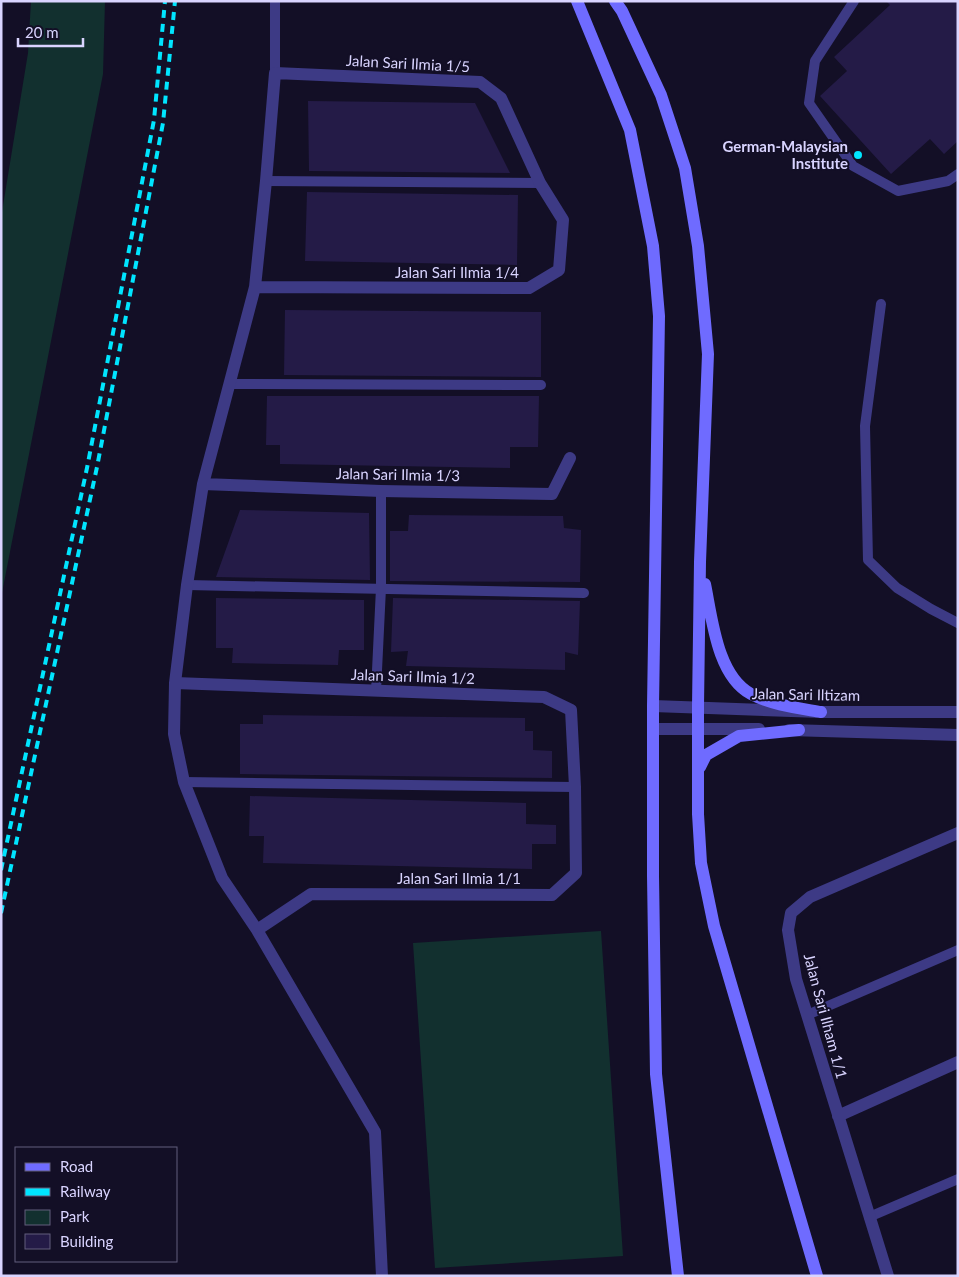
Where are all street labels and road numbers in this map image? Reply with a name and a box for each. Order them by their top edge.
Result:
street label: Jalan Sari Ilmia 1/5 [346,51,470,75]
street label: Jalan Sari Ilmia 1/4 [395,263,519,281]
street label: Jalan Sari Ilmia 1/3 [336,464,460,484]
street label: Jalan Sari Ilmia 1/2 [351,665,475,687]
street label: Jalan Sari Iltizam [752,684,860,704]
street label: Jalan Sari Ilmia 1/1 [397,869,521,887]
street label: Jalan Sari Ilham 1/1 [801,951,851,1081]

